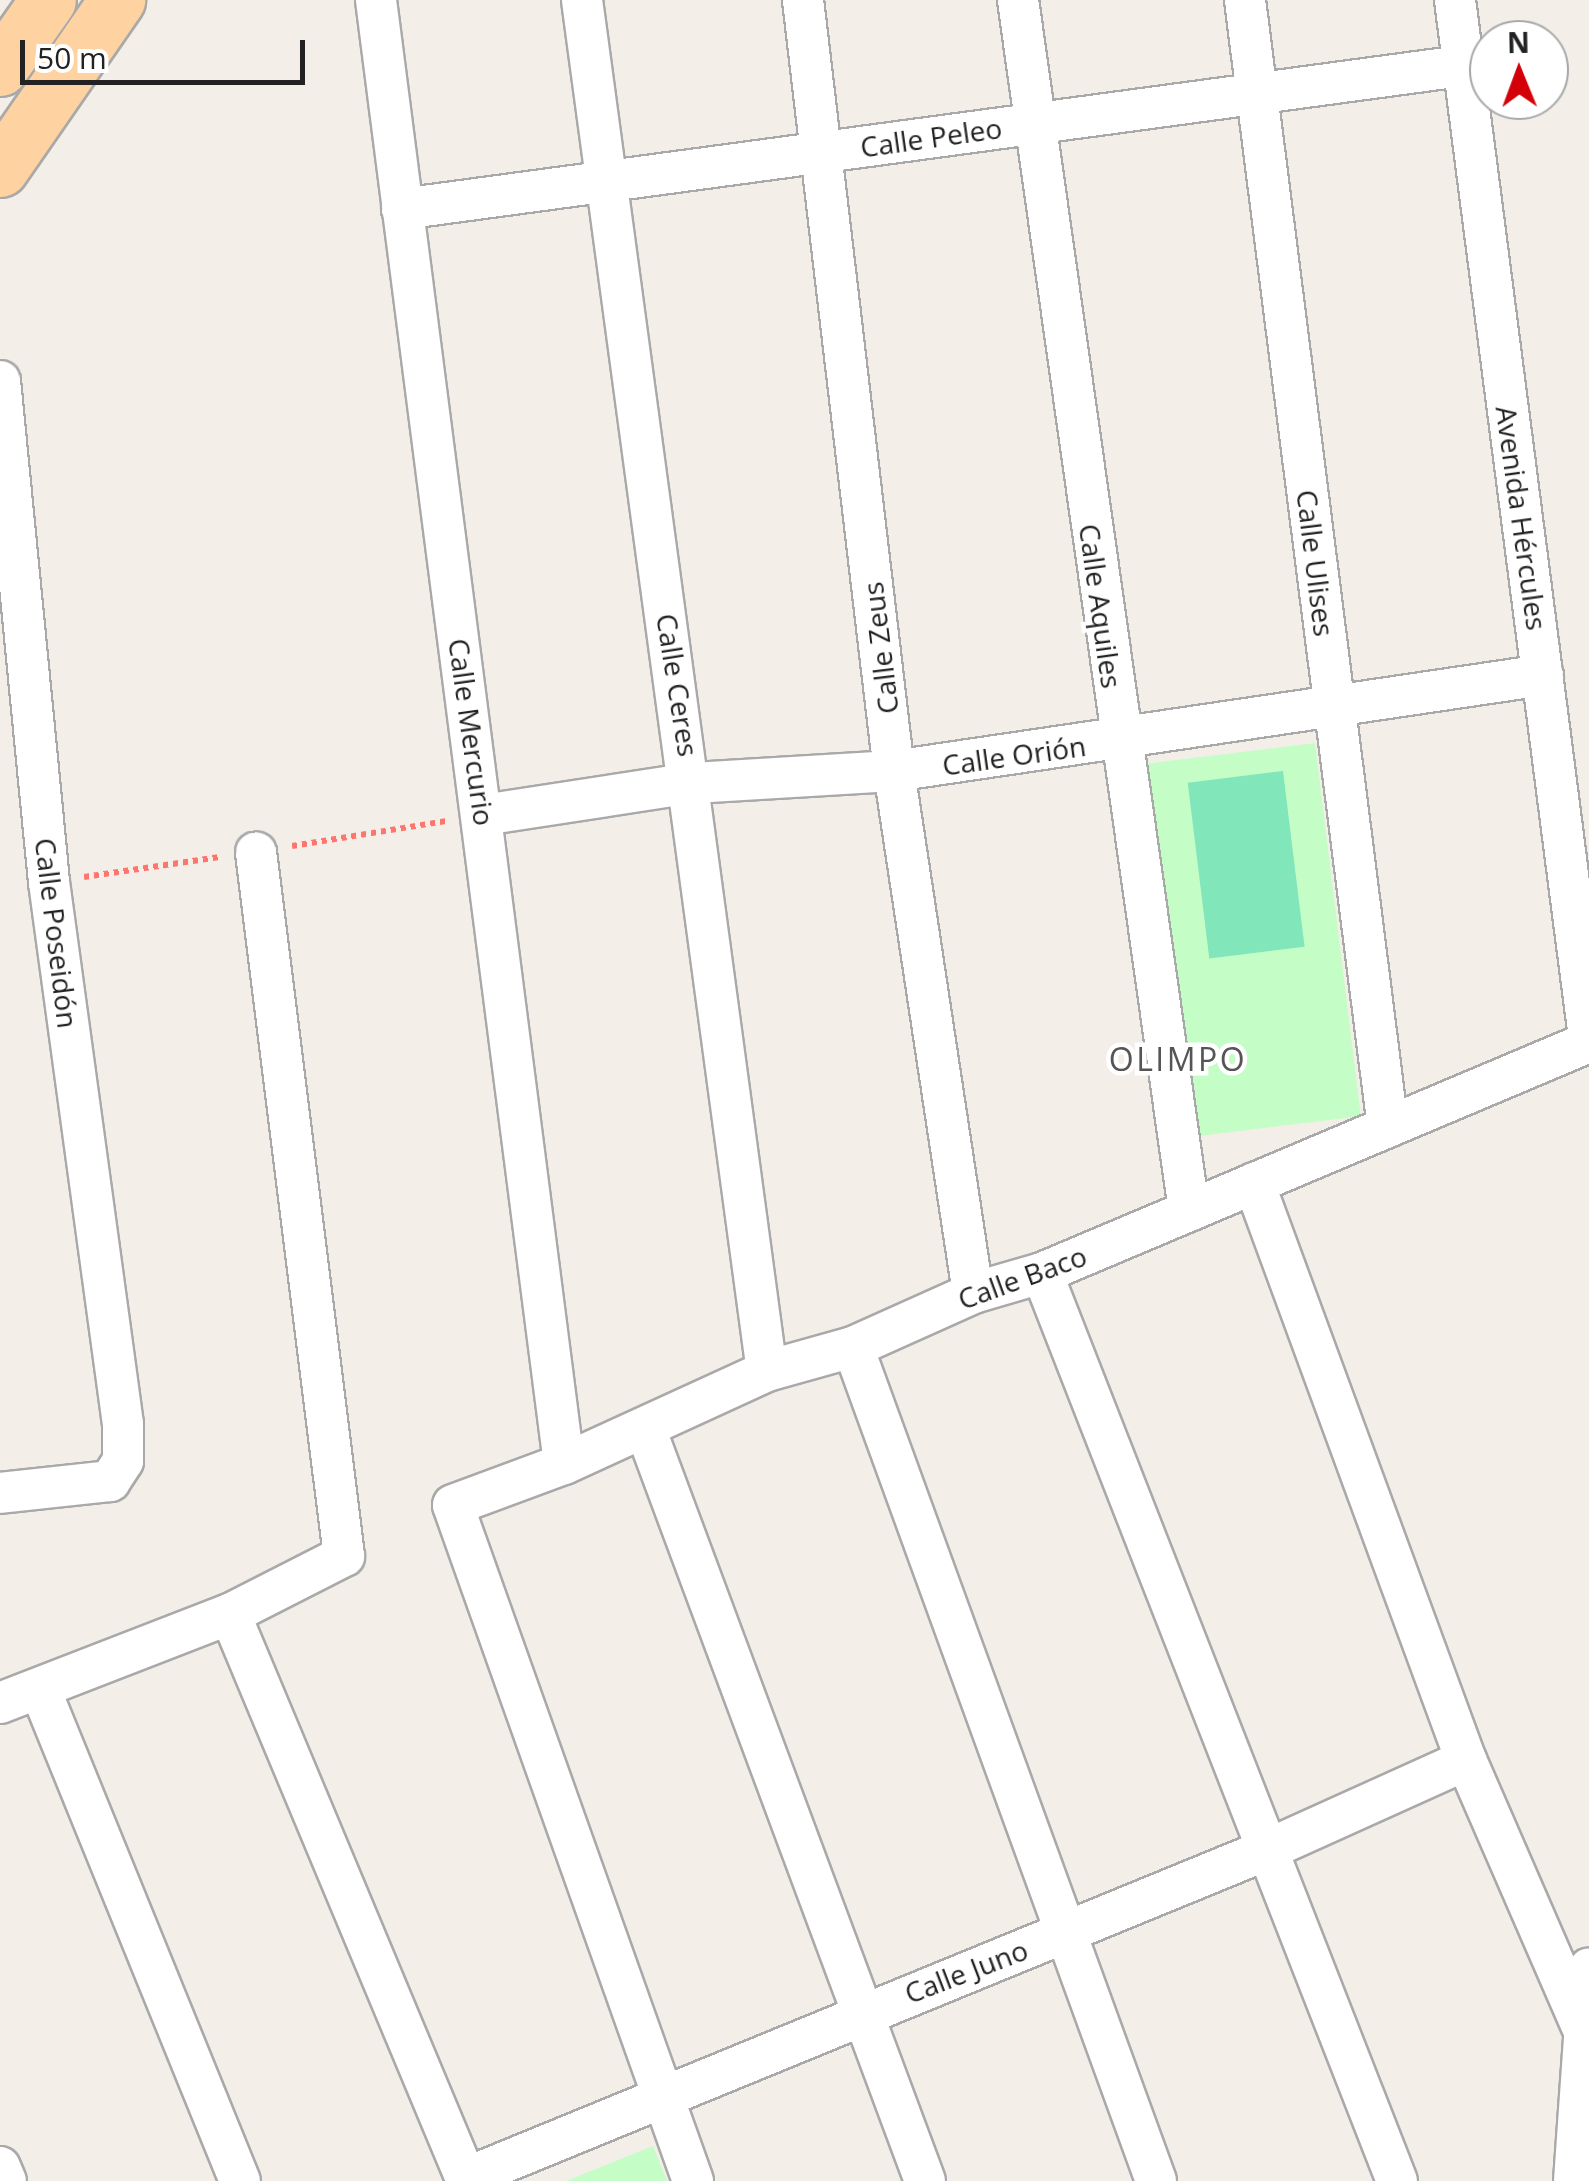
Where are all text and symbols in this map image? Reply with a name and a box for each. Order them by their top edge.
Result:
scale bar [25,20,310,82]
north arrow [1469,20,1569,120]
text: N [1507,23,1530,61]
text: 50 m [37,37,107,78]
street label: Calle Peleo [858,110,1004,164]
street label: Avenida Hércules [1490,404,1554,632]
street label: Calle Ulises [1290,488,1342,638]
street label: Calle Aquiles [1073,522,1129,690]
street label: Calle Zeus [855,580,905,716]
street label: Calle Ceres [650,611,706,759]
street label: Calle Mercurio [442,636,502,828]
street label: Calle Orión [940,728,1088,782]
street label: Calle Poseidón [29,836,85,1030]
district label: OLIMPO [1109,1040,1247,1078]
street label: Calle Baco [953,1238,1091,1316]
street label: Calle Juno [900,1932,1032,2010]

